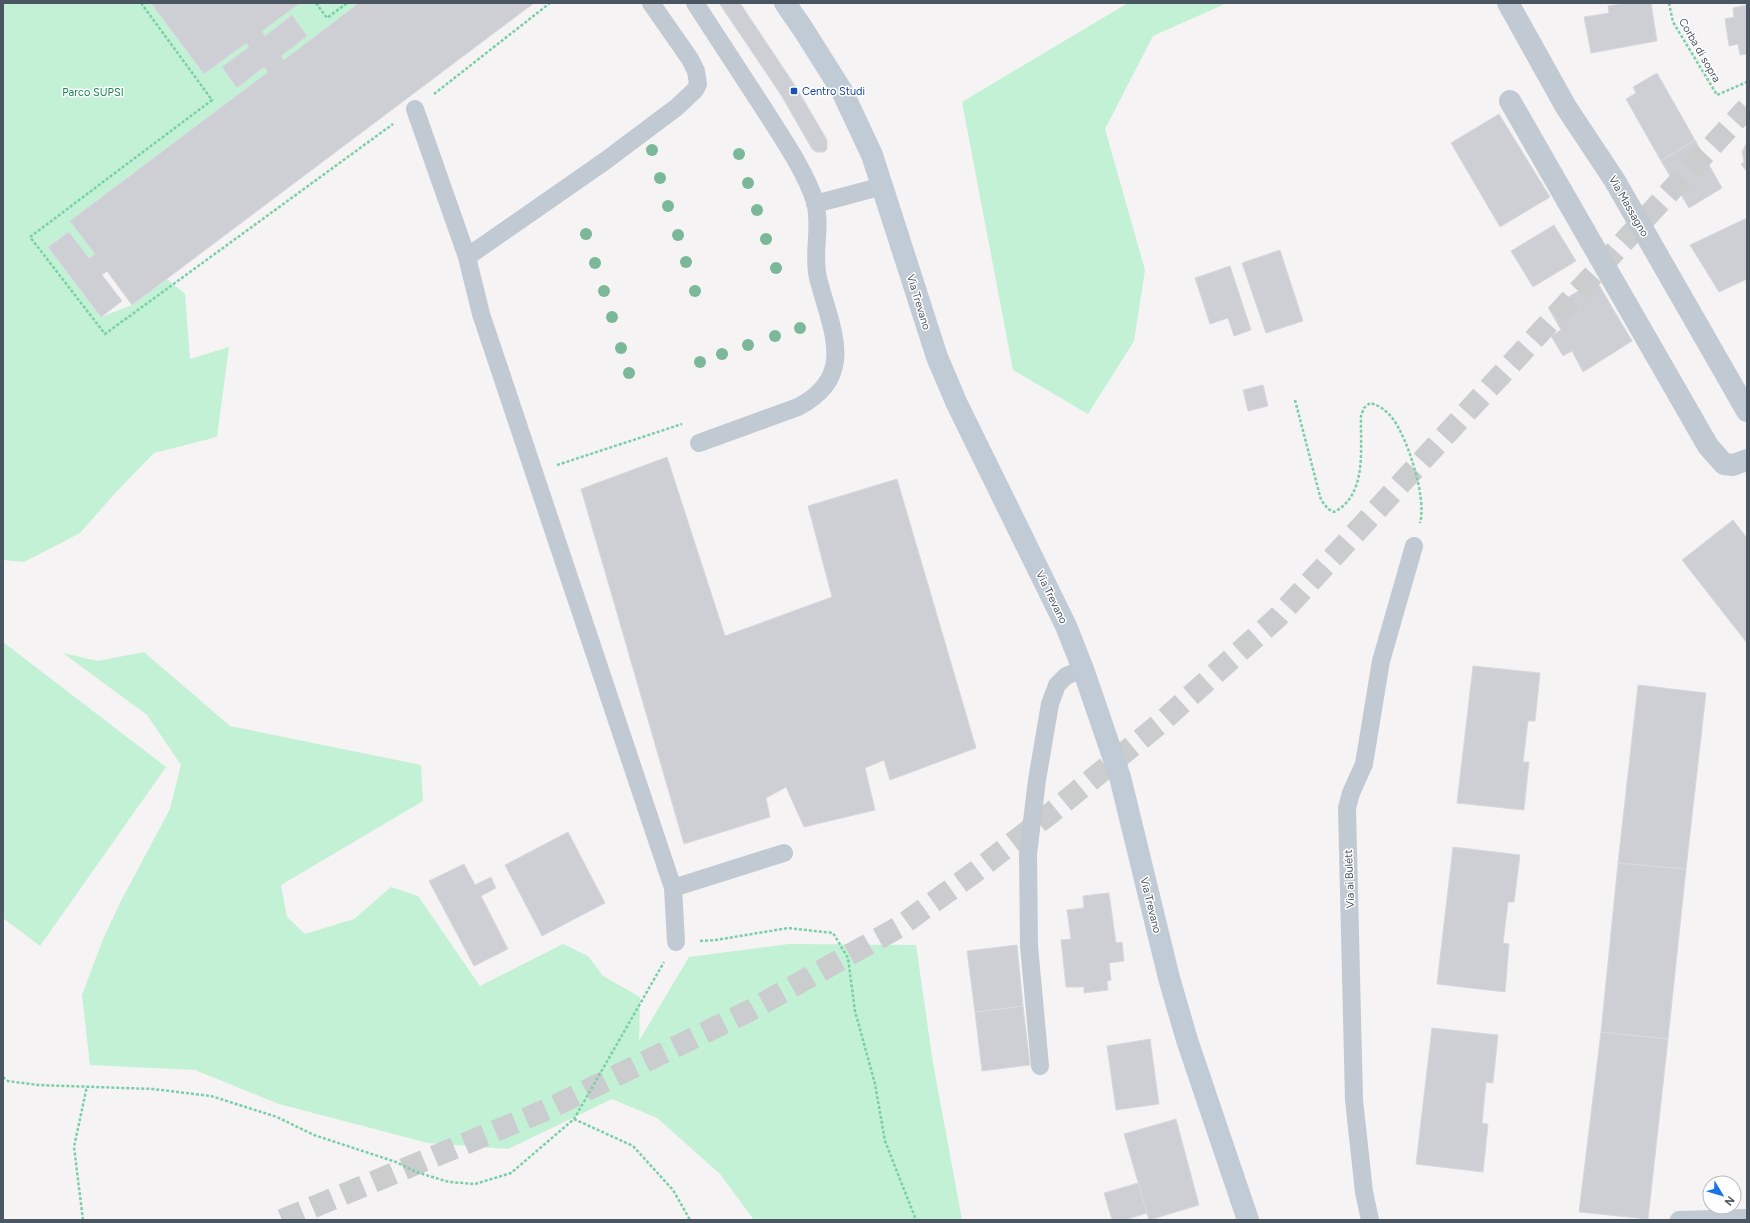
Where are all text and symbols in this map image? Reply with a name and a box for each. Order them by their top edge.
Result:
street label: Corba di sopra [1676,16,1723,85]
place label: Centro Studi [802,85,865,98]
park label: Parco SUPSI [62,86,124,99]
marker: Centro Studi [789,86,799,96]
street label: Via Massagno [1606,173,1651,239]
street label: Via Trevano [904,273,933,331]
street label: Via Trevano [1033,569,1070,626]
street label: Via ai Bulétt [1342,849,1357,909]
street label: Via Trevano [1137,876,1164,935]
north arrow [1702,1175,1742,1215]
text: N [1722,1193,1737,1208]

